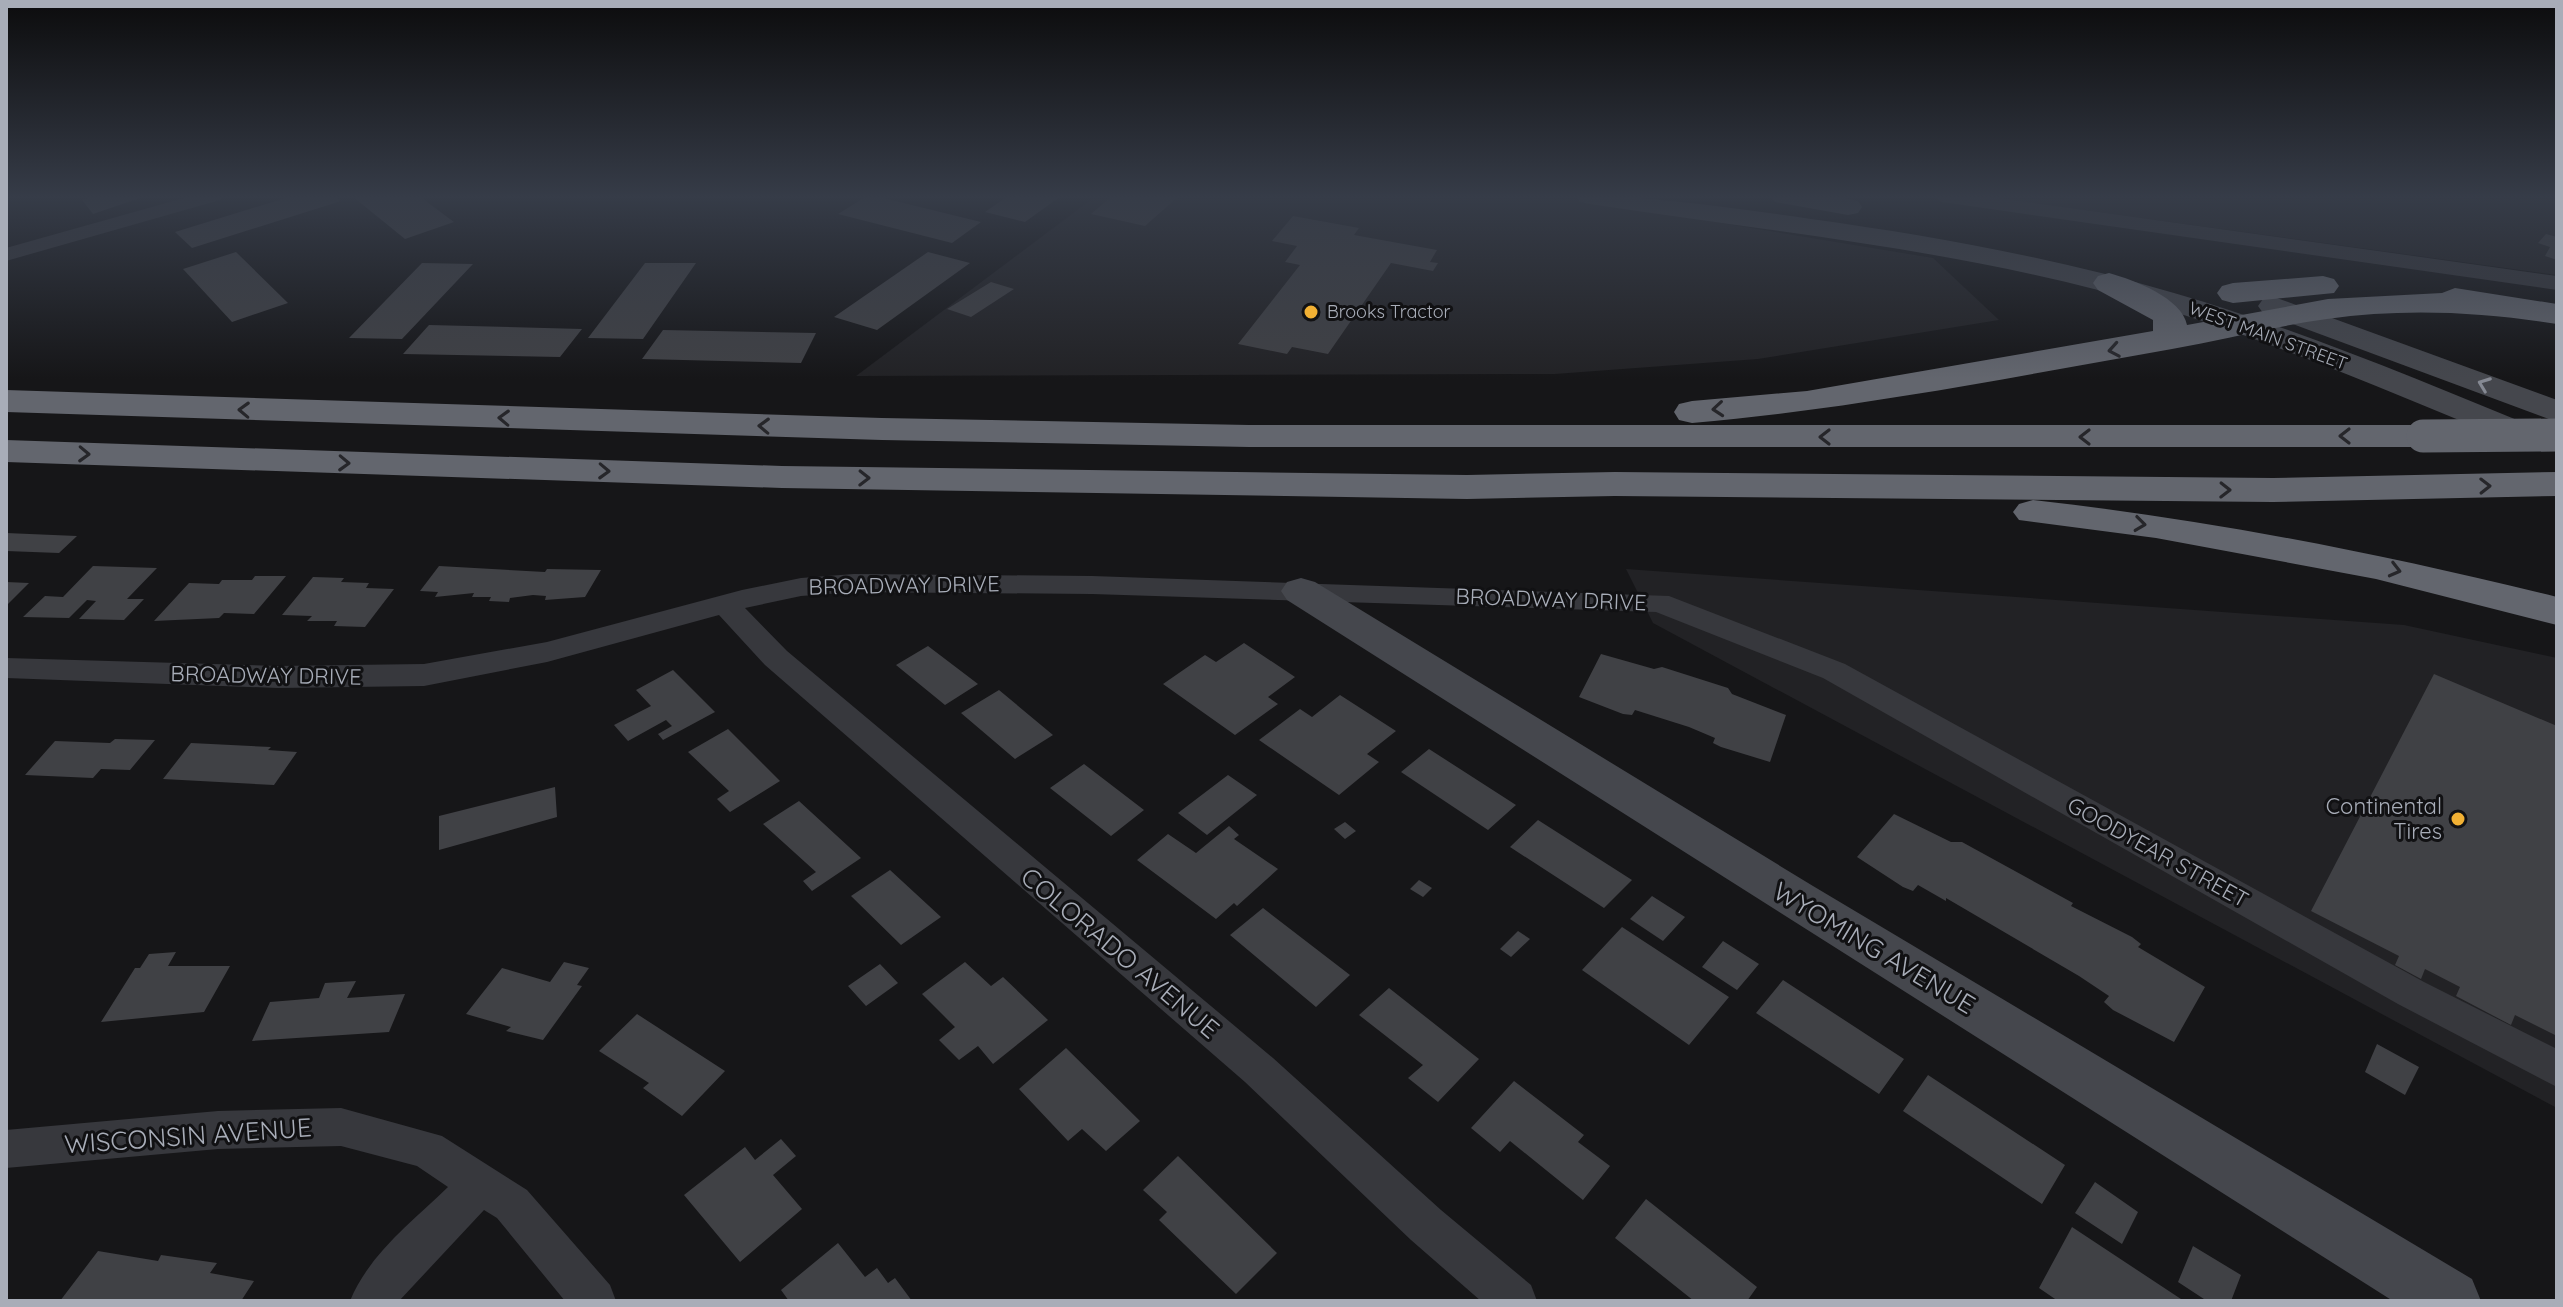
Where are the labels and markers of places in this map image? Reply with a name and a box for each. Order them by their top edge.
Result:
place label: Brooks Tractor [1327,300,1451,323]
marker: Brooks Tractor [1302,303,1320,321]
place label: Continental Tires [2326,792,2442,845]
marker: Continental Tires [2449,810,2467,828]

